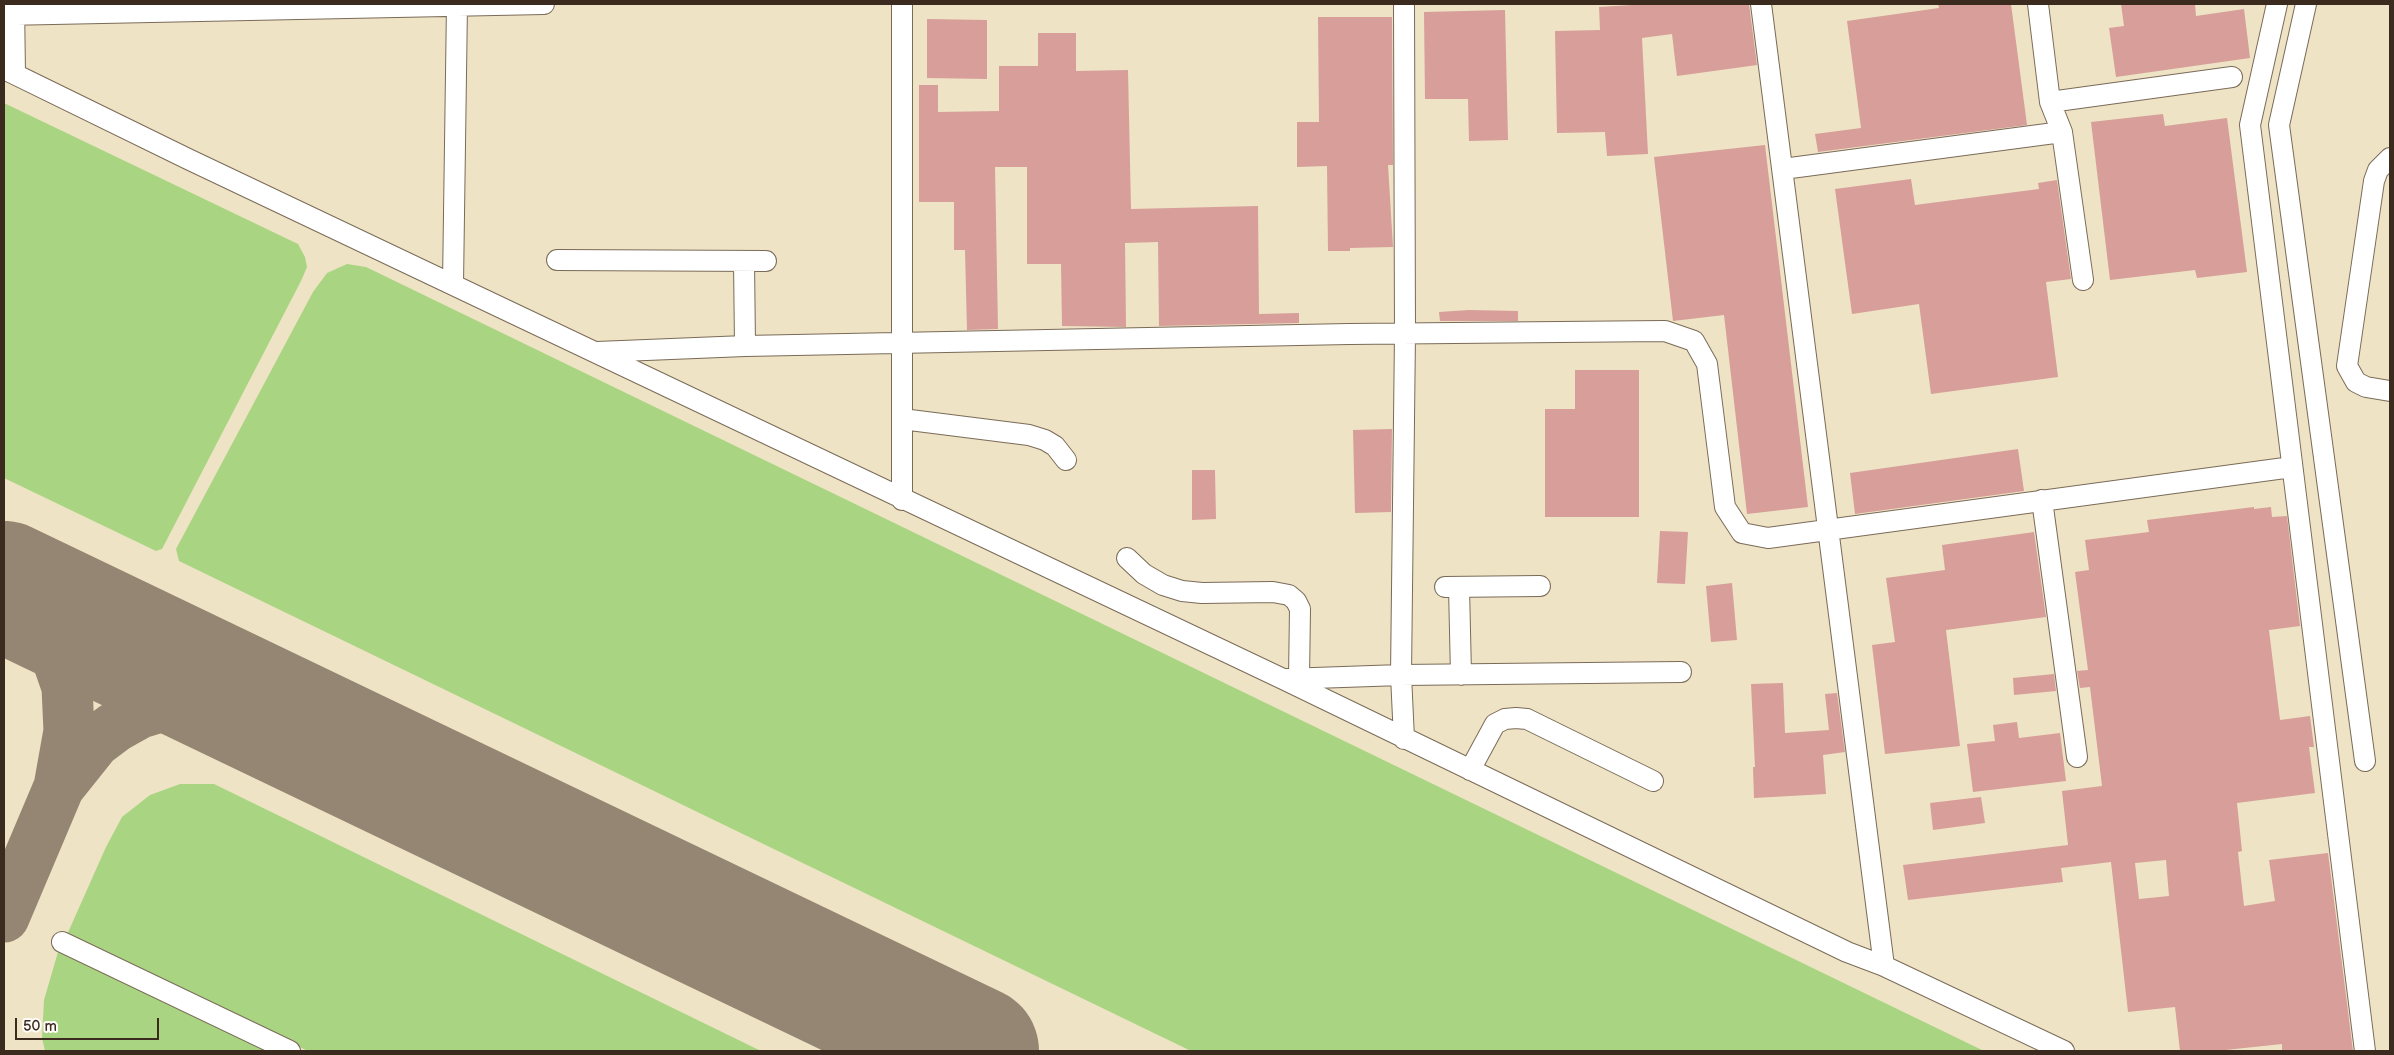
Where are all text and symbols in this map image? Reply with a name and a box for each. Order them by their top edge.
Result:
scale bar [18,1008,161,1040]
text: 50 m [23,1017,57,1036]

